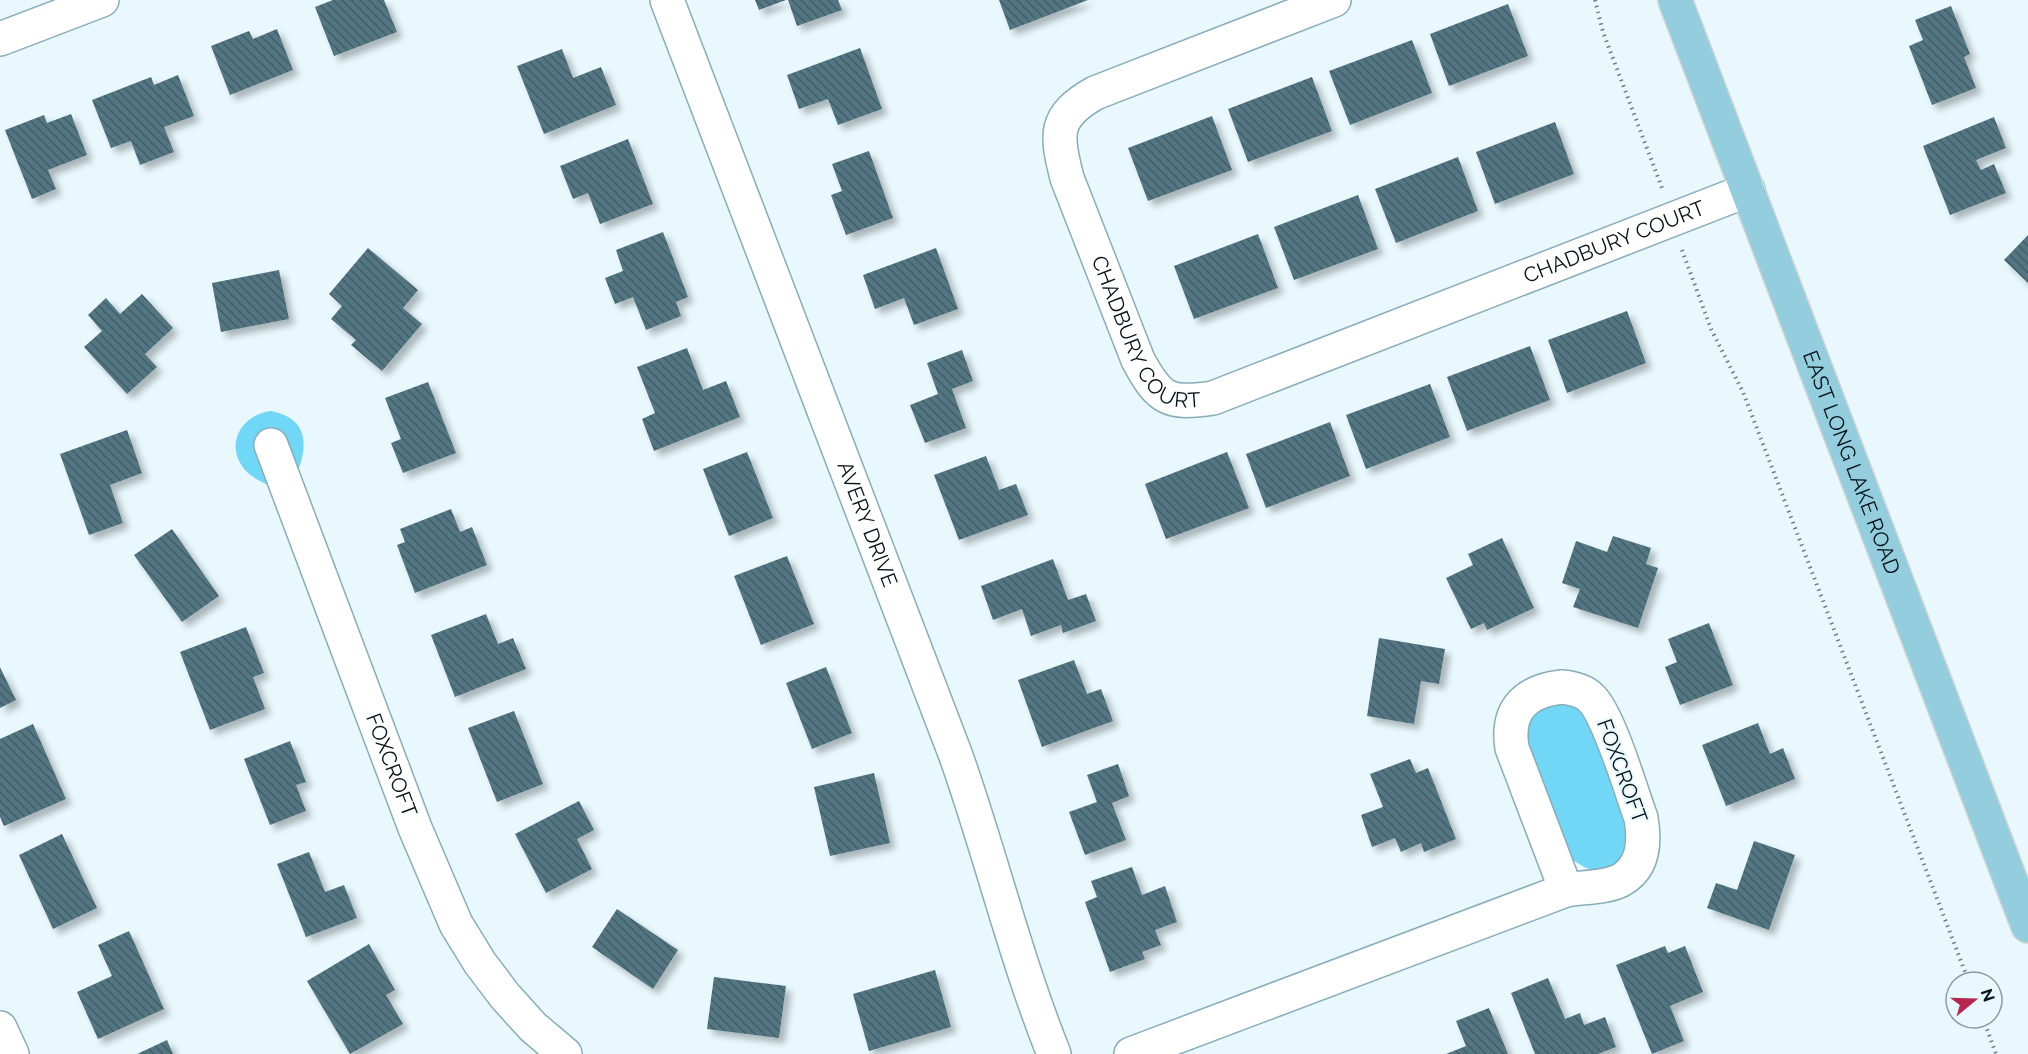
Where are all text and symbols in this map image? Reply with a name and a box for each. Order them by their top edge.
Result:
street label: CHADBURY COURT [1520,195,1708,288]
street label: CHADBURY COURT [1086,252,1202,413]
street label: EAST LONG LAKE ROAD [1798,347,1906,578]
street label: AVERY DRIVE [832,458,903,590]
street label: FOXCROFT [361,710,423,820]
street label: FOXCROFT [1592,715,1653,826]
north arrow [1944,970,2004,1030]
text: N [1977,986,1999,1004]

